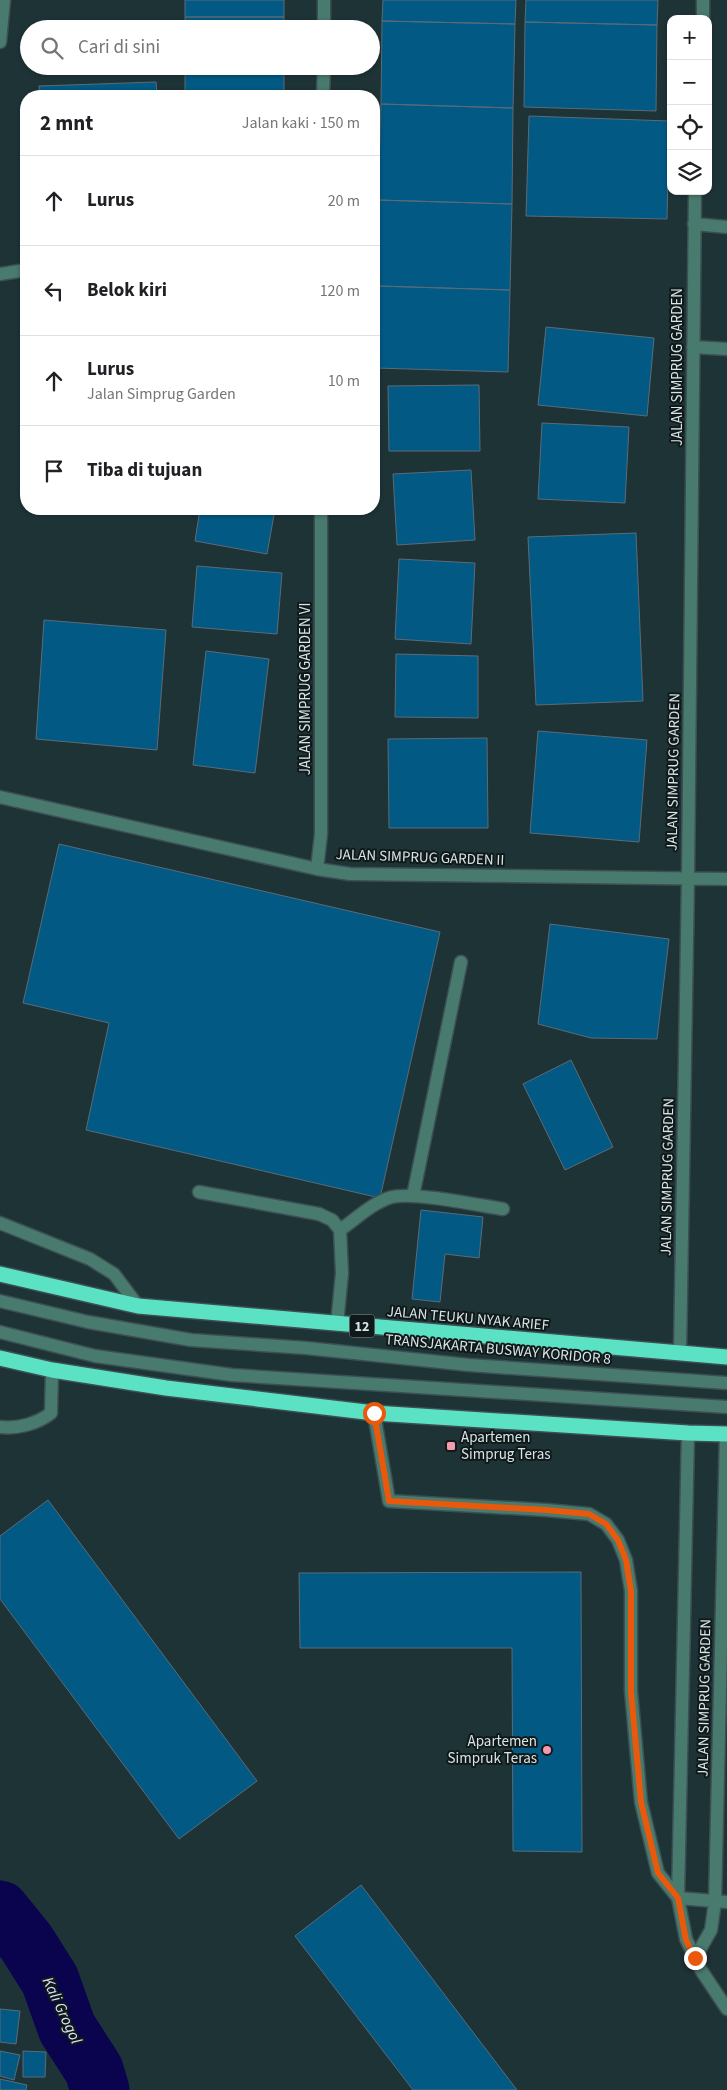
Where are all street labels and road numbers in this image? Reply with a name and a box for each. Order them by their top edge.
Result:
street label: JALAN SIMPRUG GARDEN [667,288,688,446]
street label: JALAN SIMPRUG GARDEN VI [295,603,316,775]
street label: JALAN SIMPRUG GARDEN [662,693,685,851]
street label: JALAN SIMPRUG GARDEN II [335,844,505,871]
street label: JALAN SIMPRUG GARDEN [656,1098,679,1256]
street label: JALAN TEUKU NYAK ARIEF [386,1301,550,1336]
road number: 12 [350,1314,374,1338]
street label: TRANSJAKARTA BUSWAY KORIDOR 8 [384,1329,612,1370]
street label: JALAN SIMPRUG GARDEN [693,1619,716,1777]

